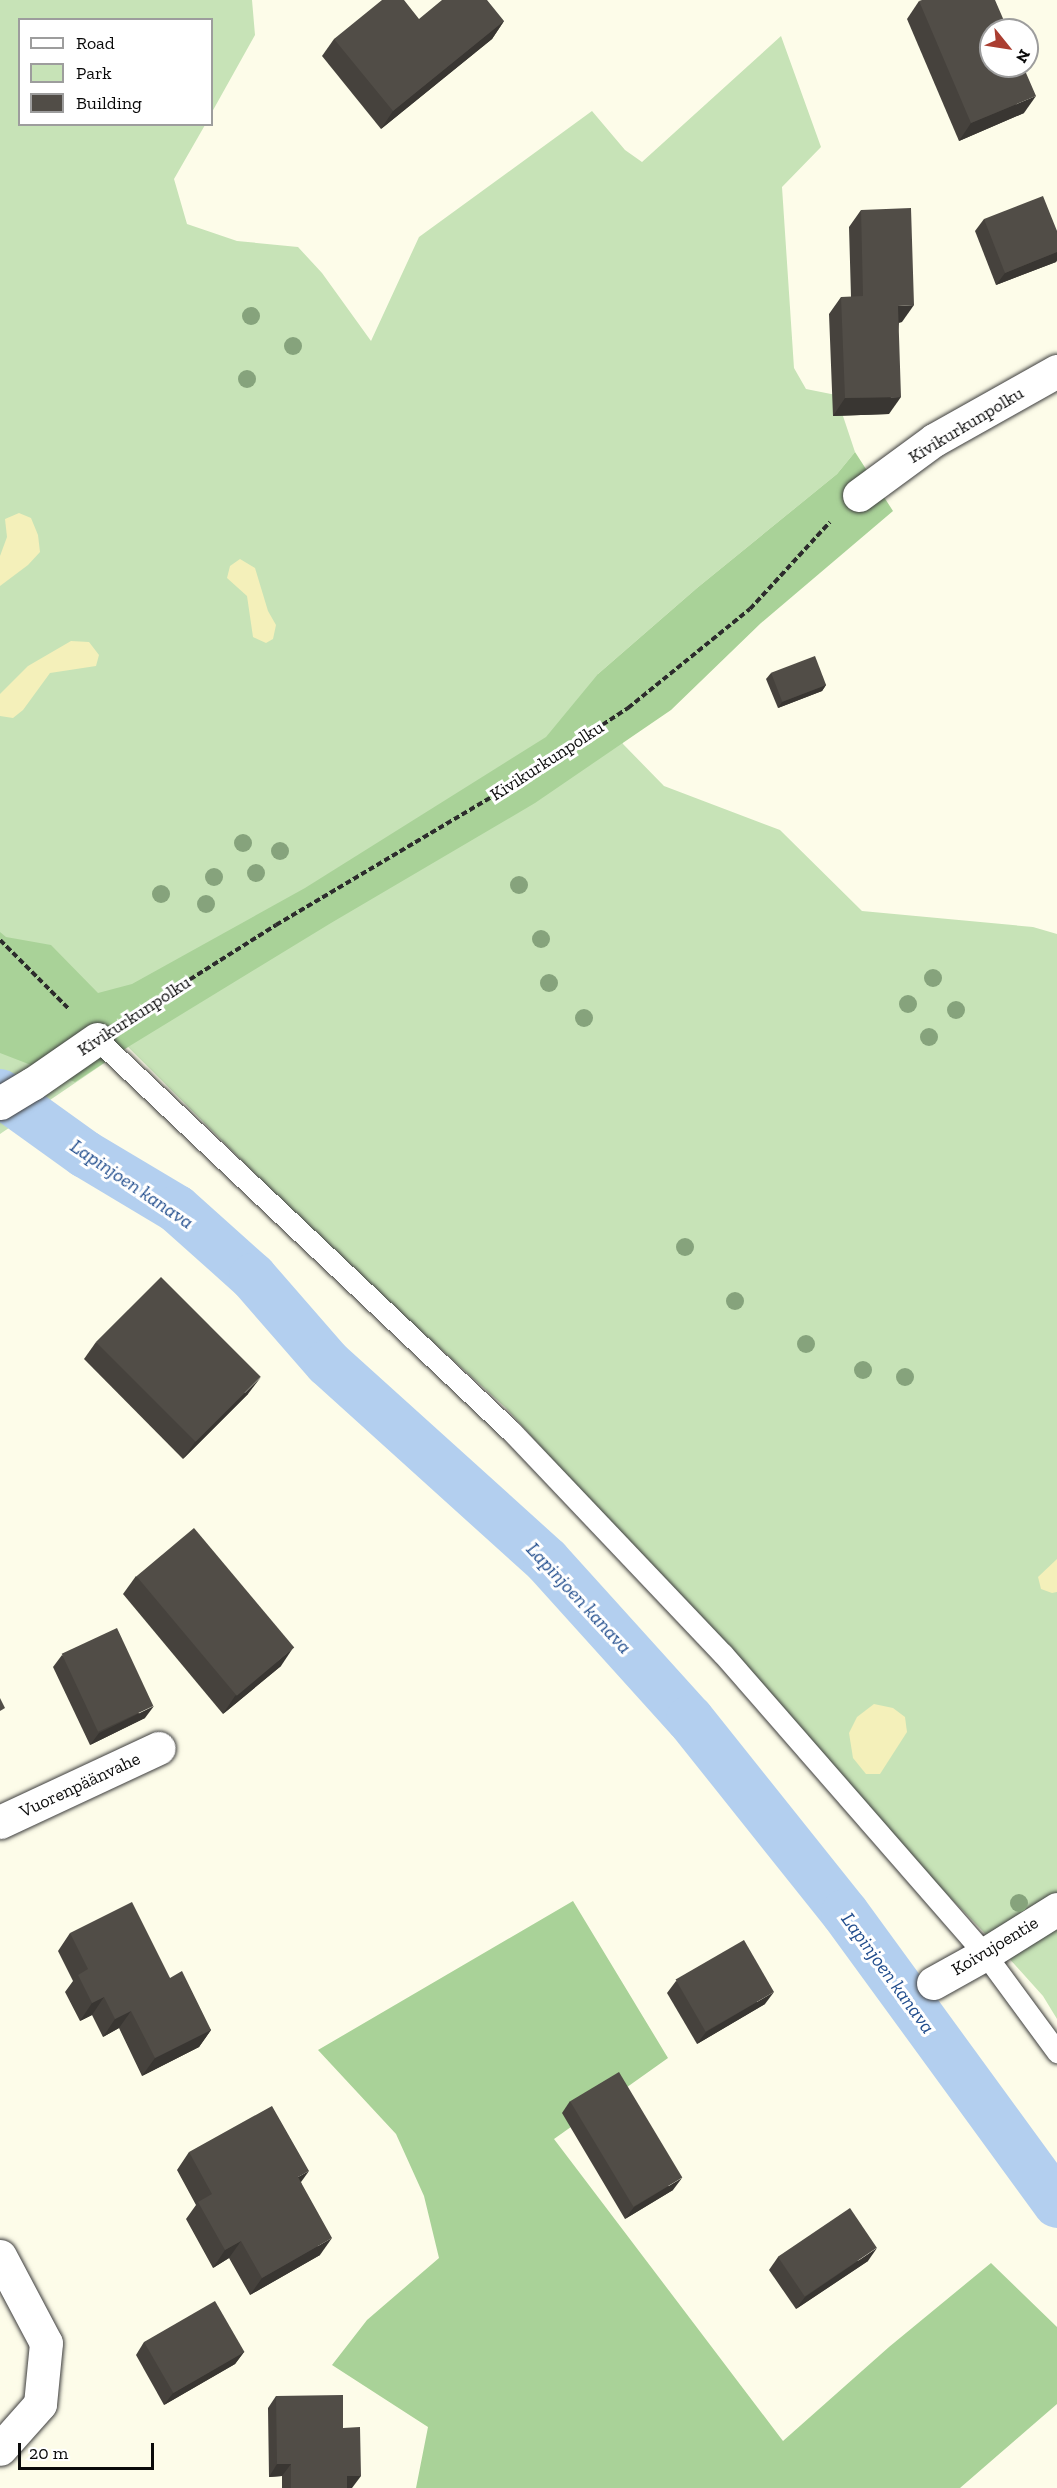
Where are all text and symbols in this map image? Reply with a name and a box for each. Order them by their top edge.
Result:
legend [18,18,213,126]
north arrow [979,18,1039,78]
text: Road [76,32,115,54]
text: N [1012,46,1035,66]
text: Park [76,62,112,84]
text: Building [76,92,142,114]
street label: Kivikurkunpolku [904,382,1028,468]
street label: Kivikurkunpolku [486,716,608,806]
street label: Kivikurkunpolku [73,971,195,1061]
water label: Lapinjoen kanava [66,1134,198,1234]
water label: Lapinjoen kanava [521,1537,637,1659]
street label: Vuorenpäänvahe [16,1748,144,1822]
water label: Lapinjoen kanava [836,1908,940,2038]
street label: Koivujoentie [948,1912,1042,1980]
scale bar [21,2431,158,2469]
text: 20 m [29,2442,68,2464]

